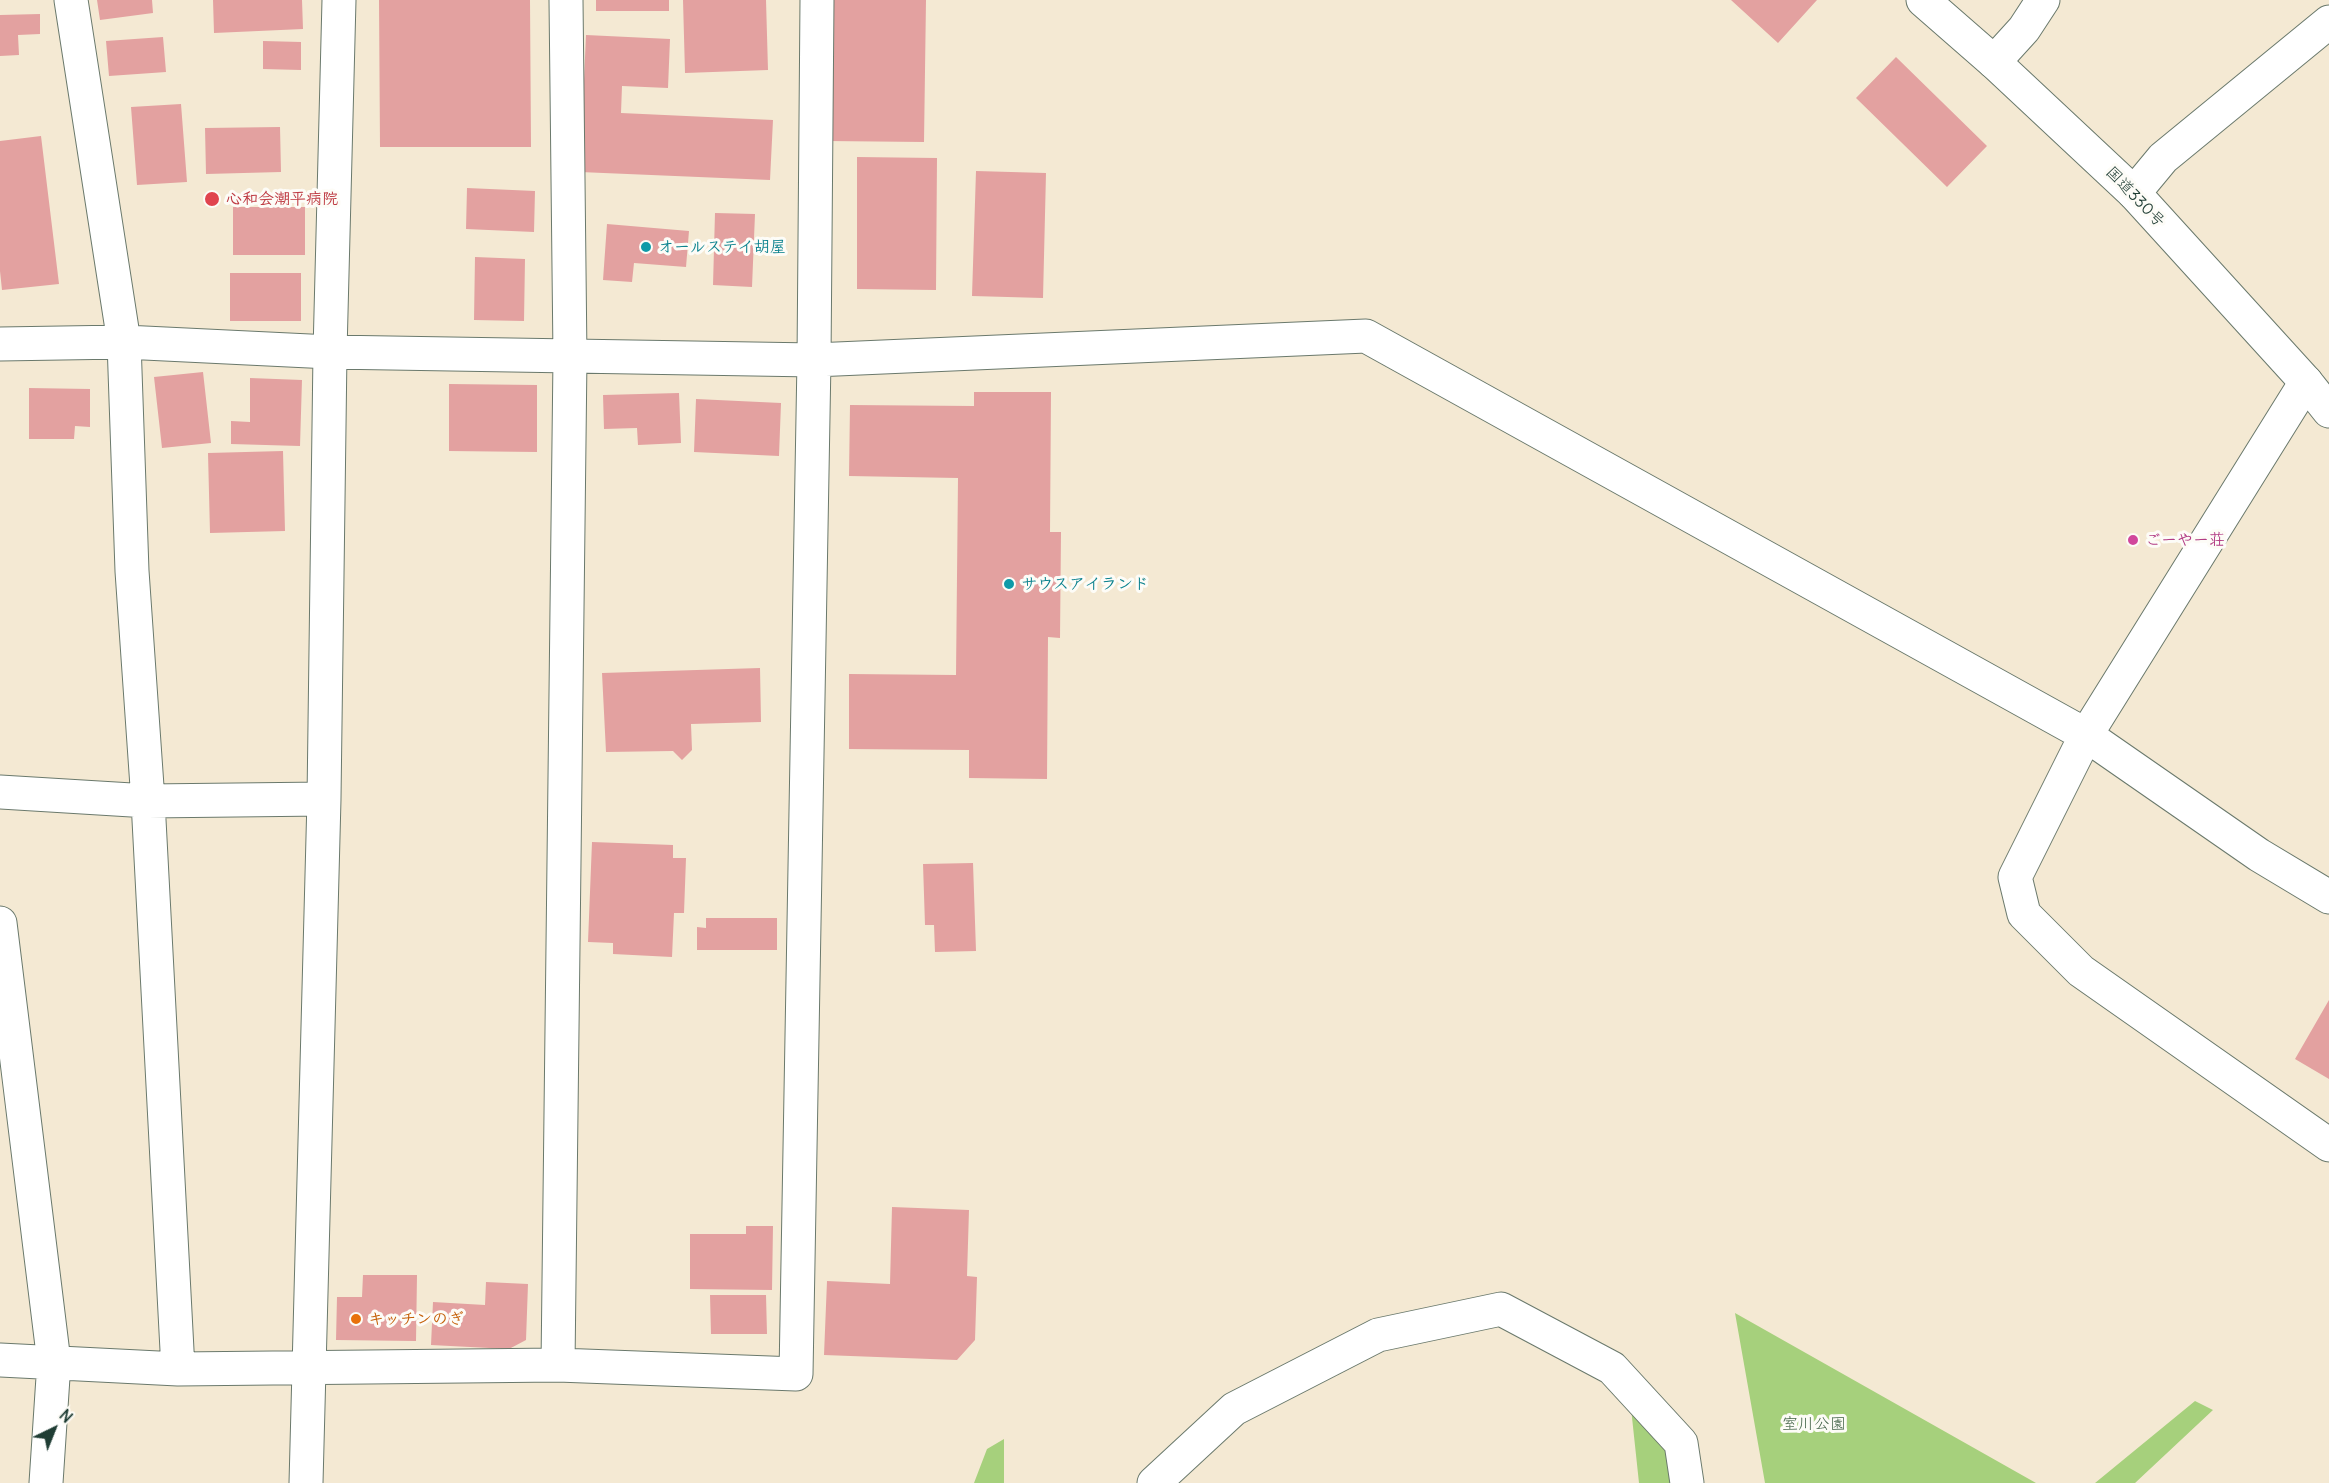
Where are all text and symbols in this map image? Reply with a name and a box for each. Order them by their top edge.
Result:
street label: 国道330号 [2101,163,2169,231]
place label: 心和会潮平病院 [226,189,338,209]
marker: 心和会潮平病院 [203,190,221,208]
place label: オールステイ胡屋 [658,237,786,257]
marker: オールステイ胡屋 [639,240,653,254]
place label: ごーやー荘 [2145,530,2225,550]
marker: ごーやー荘 [2126,533,2140,547]
place label: サウスアイランド [1021,574,1149,594]
marker: サウスアイランド [1002,577,1016,591]
place label: キッチンのぎ [368,1309,464,1329]
marker: キッチンのぎ [349,1312,363,1326]
north arrow [24,1399,84,1459]
text: N [55,1405,77,1427]
park label: 室川公園 [1782,1414,1846,1434]

